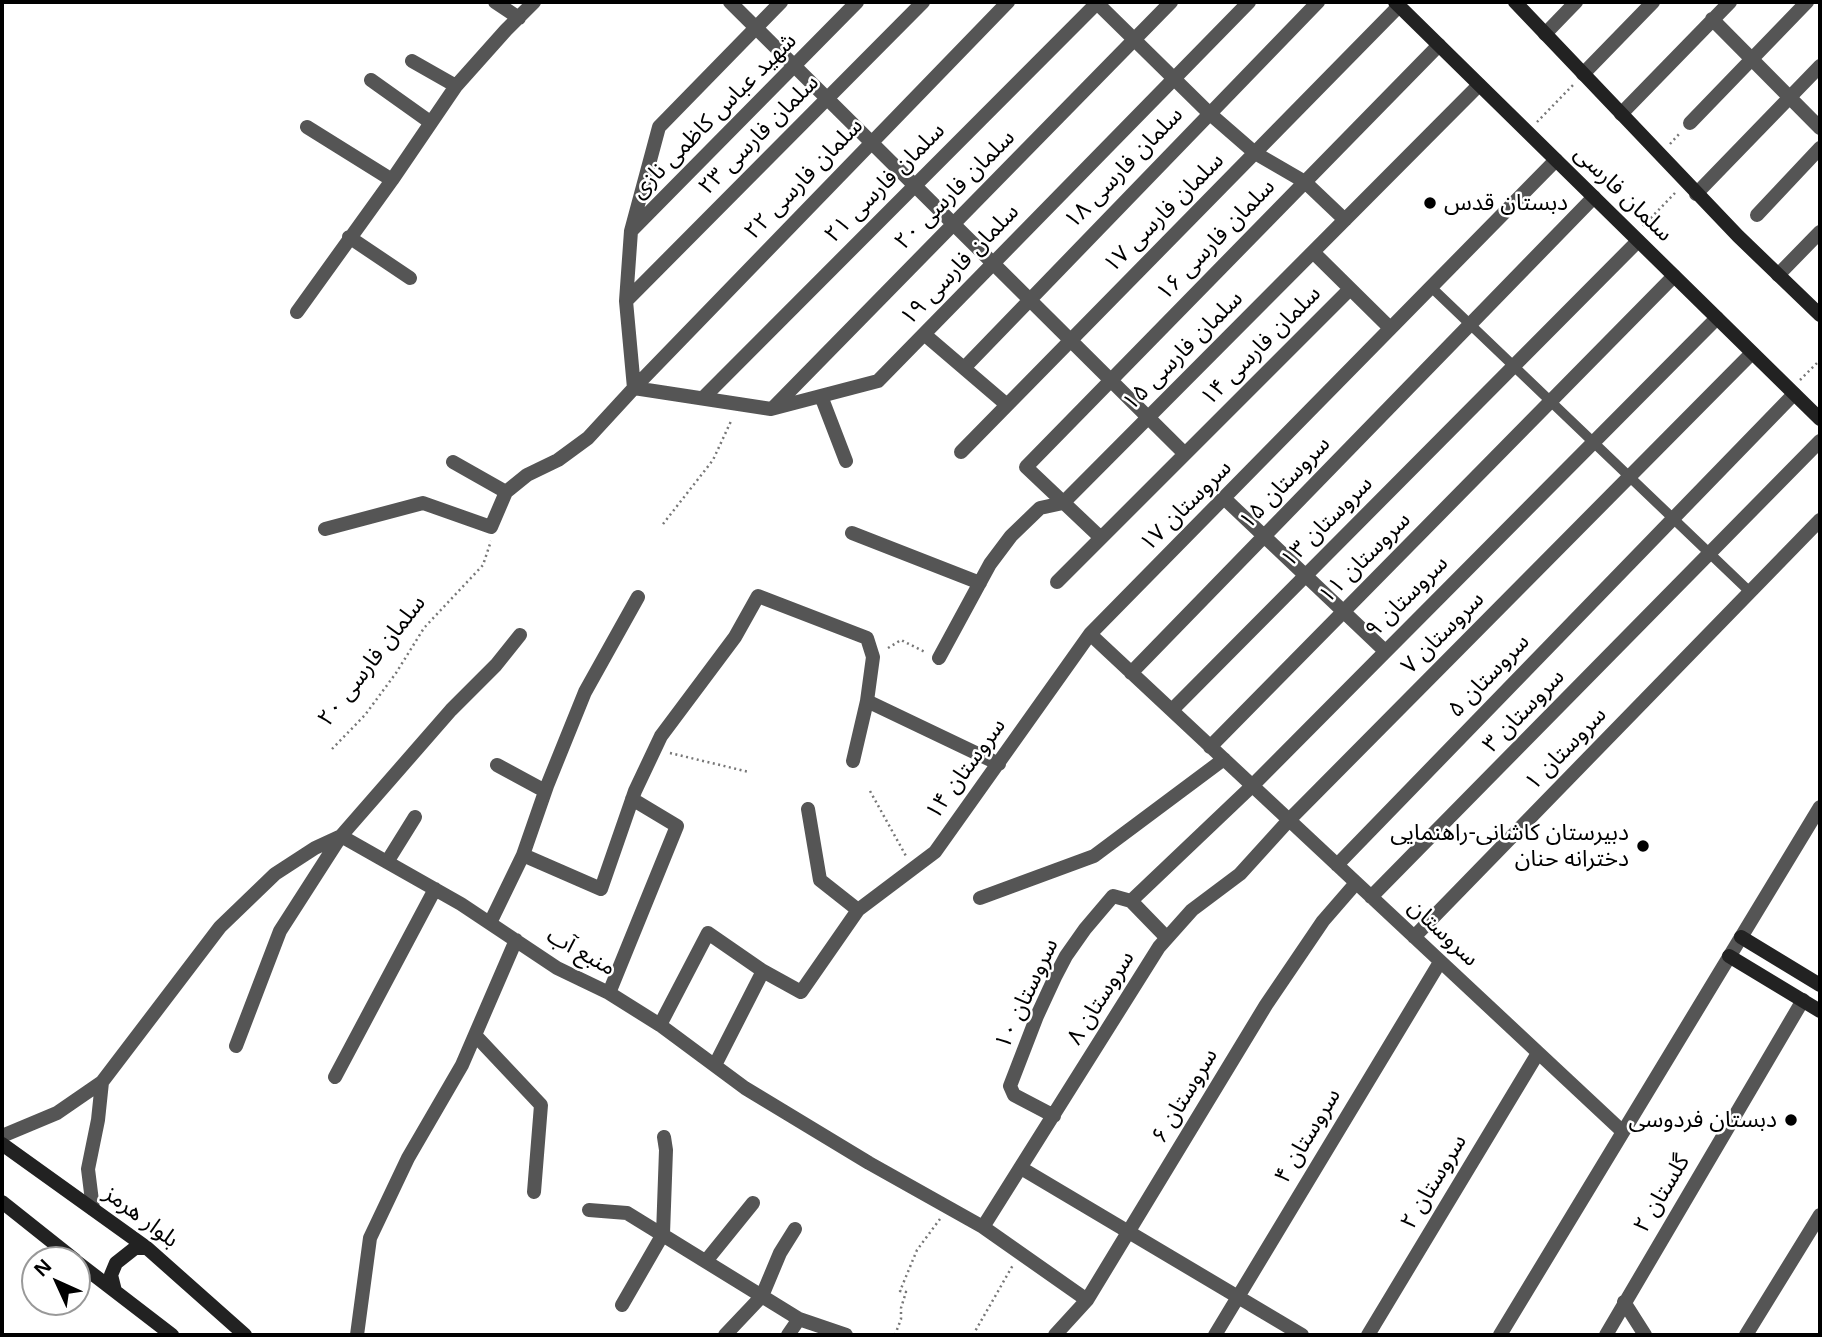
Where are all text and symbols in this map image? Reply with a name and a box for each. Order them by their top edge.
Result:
street label: شهید عباس کاظمی نازی [625,27,803,205]
street label: سلمان فارسی ۲۳ [693,69,825,201]
street label: سلمان فارسی ۱۸ [1059,101,1189,235]
street label: سلمان فارسی ۲۲ [739,112,869,246]
street label: سلمان فارسی ۲۱ [819,117,951,249]
street label: سلمان فارسی ۲۰ [889,124,1021,256]
street label: سلمان فارسی [1568,140,1678,248]
street label: سلمان فارسی ۱۷ [1098,147,1230,279]
street label: سلمان فارسی ۱۶ [1151,173,1281,307]
place label: دبستان قدس [1444,189,1568,217]
marker: دبستان قدس [1422,195,1438,211]
street label: سلمان فارسی ۱۹ [895,198,1025,332]
street label: سلمان فارسی ۱۴ [1195,280,1327,412]
street label: سلمان فارسی ۱۵ [1117,285,1249,417]
street label: سروستان ۱۵ [1234,431,1336,535]
street label: سروستان ۱۷ [1134,454,1238,558]
street label: سروستان ۱۳ [1275,470,1379,574]
street label: سروستان ۱۱ [1313,506,1417,610]
street label: سروستان ۹ [1360,550,1454,644]
street label: سروستان ۷ [1396,586,1490,680]
street label: سلمان فارسی ۲۰ [312,590,432,732]
street label: سروستان ۵ [1442,628,1536,724]
street label: سروستان ۳ [1477,663,1571,759]
street label: سروستان ۱ [1519,701,1613,797]
street label: سروستان ۱۴ [920,713,1012,825]
place label: دبیرستان کاشانی-راهنمایی دخترانه حنان [1390,819,1629,873]
marker: دبیرستان کاشانی-راهنمایی دخترانه حنان [1635,838,1651,854]
street label: سروستان [1402,893,1484,973]
street label: منبع آب [542,922,620,982]
street label: سروستان ۱۰ [989,934,1065,1054]
street label: سروستان ۸ [1061,946,1141,1050]
street label: سروستان ۶ [1146,1044,1224,1148]
street label: سروستان ۴ [1269,1084,1347,1188]
place label: دبستان فردوسی [1628,1106,1777,1134]
marker: دبستان فردوسی [1783,1112,1799,1128]
street label: سروستان ۲ [1395,1130,1473,1234]
street label: گلستان ۲ [1628,1150,1696,1238]
street label: بلوار هرمز [98,1180,184,1254]
north arrow [21,1246,91,1316]
text: N [28,1253,57,1282]

